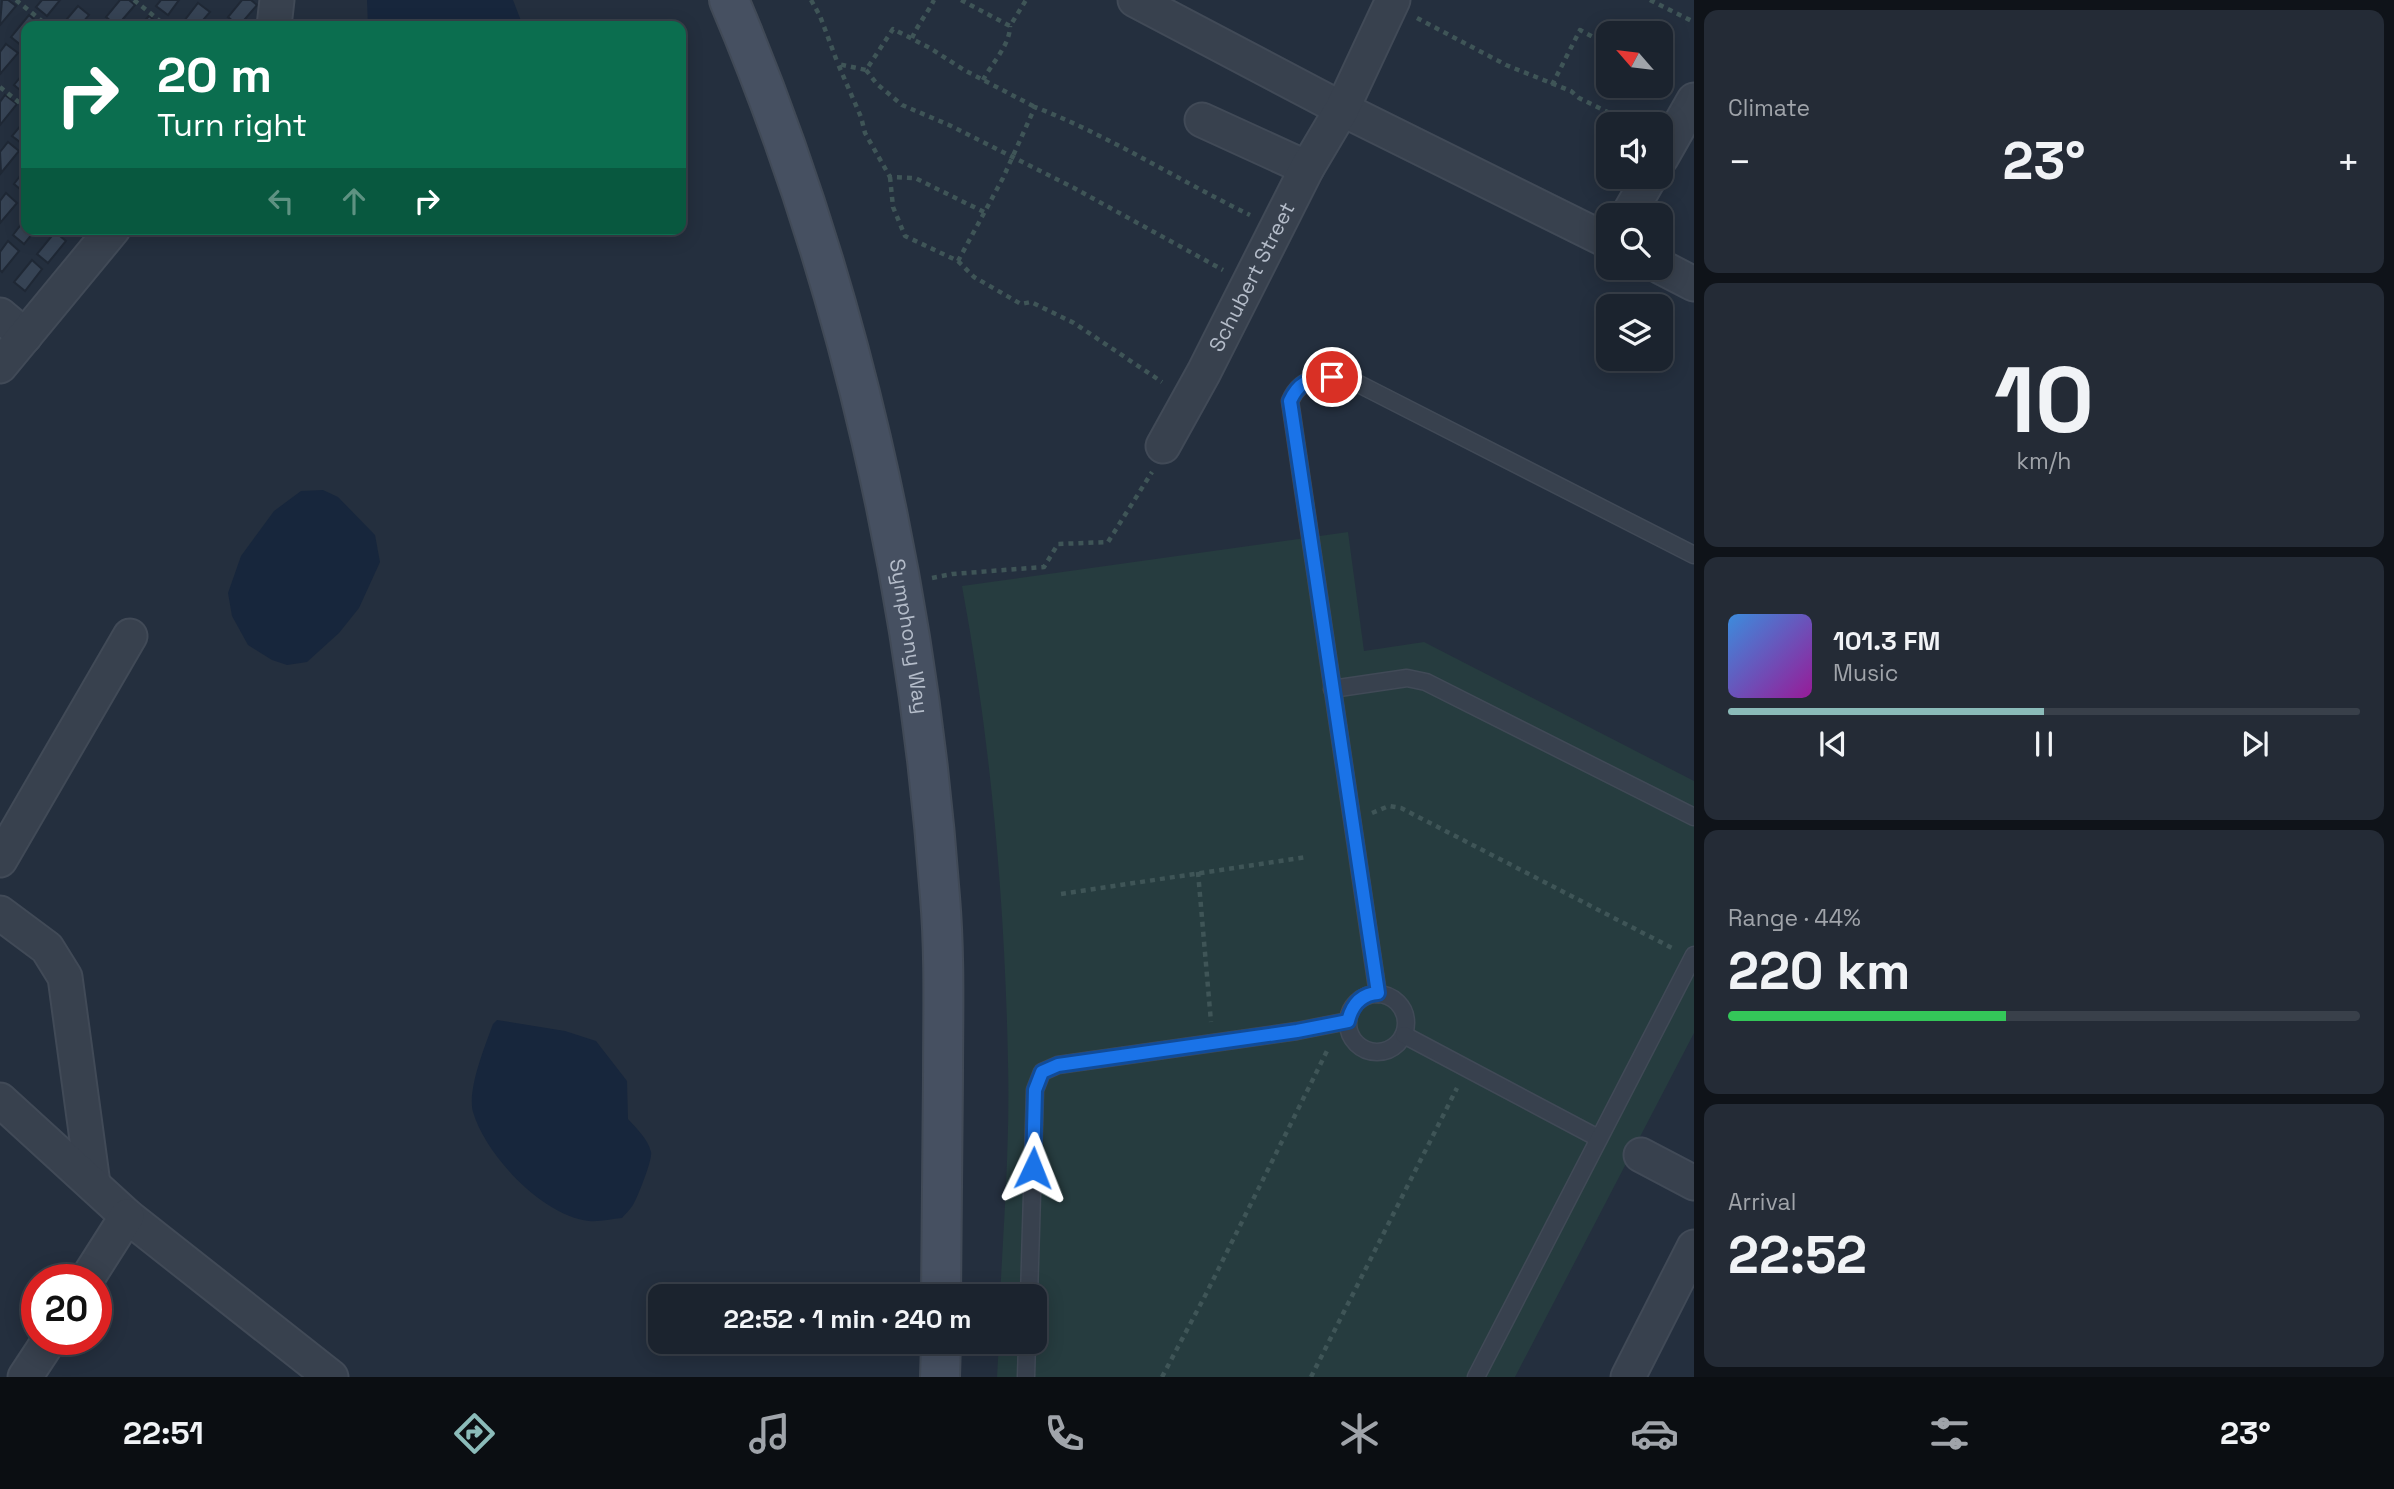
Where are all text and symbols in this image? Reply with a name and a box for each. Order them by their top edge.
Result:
north arrow [1596,21,1673,98]
map controls [1596,21,1673,371]
text: 20 m [157,44,272,106]
icon: right [42,49,133,140]
text: Climate [1728,93,1810,123]
text: Turn right [157,105,307,145]
button: sound [1596,112,1673,189]
text: 23° [2003,128,2086,194]
text: − [1728,138,1752,186]
text: + [2336,138,2360,186]
icon: left [262,182,300,220]
icon: ahead [335,182,373,220]
icon: right [408,182,446,220]
street label: Schubert Street [1202,197,1301,356]
button: search [1596,203,1673,280]
button: layers [1596,294,1673,371]
text: 10 [1994,342,2094,459]
pin [1302,347,1362,407]
icon: arrive [1313,358,1351,396]
text: km/h [2017,446,2071,476]
street label: Symphony Way [884,556,935,716]
text: 101.3 FM [1833,624,1940,658]
text: Music [1833,658,1898,688]
icon: previous [1814,725,1852,763]
icon: pause [2025,725,2063,763]
icon: next [2236,725,2274,763]
text: Range · 44% [1728,903,1861,933]
text: 220 km [1728,938,1910,1004]
position arrow [996,1131,1070,1205]
text: Arrival [1728,1187,1796,1217]
text: 22:52 [1728,1222,1867,1288]
speed limit sign: 20 [21,1264,112,1355]
text: 22:52 · 1 min · 240 m [724,1302,971,1336]
icon: directions [450,1409,499,1458]
icon: music [745,1409,794,1458]
icon: phone [1040,1409,1089,1458]
icon: climate [1335,1409,1384,1458]
icon: car [1630,1409,1679,1458]
icon: filters [1925,1409,1974,1458]
text: 22:51 [123,1413,204,1453]
text: 23° [2220,1413,2271,1453]

